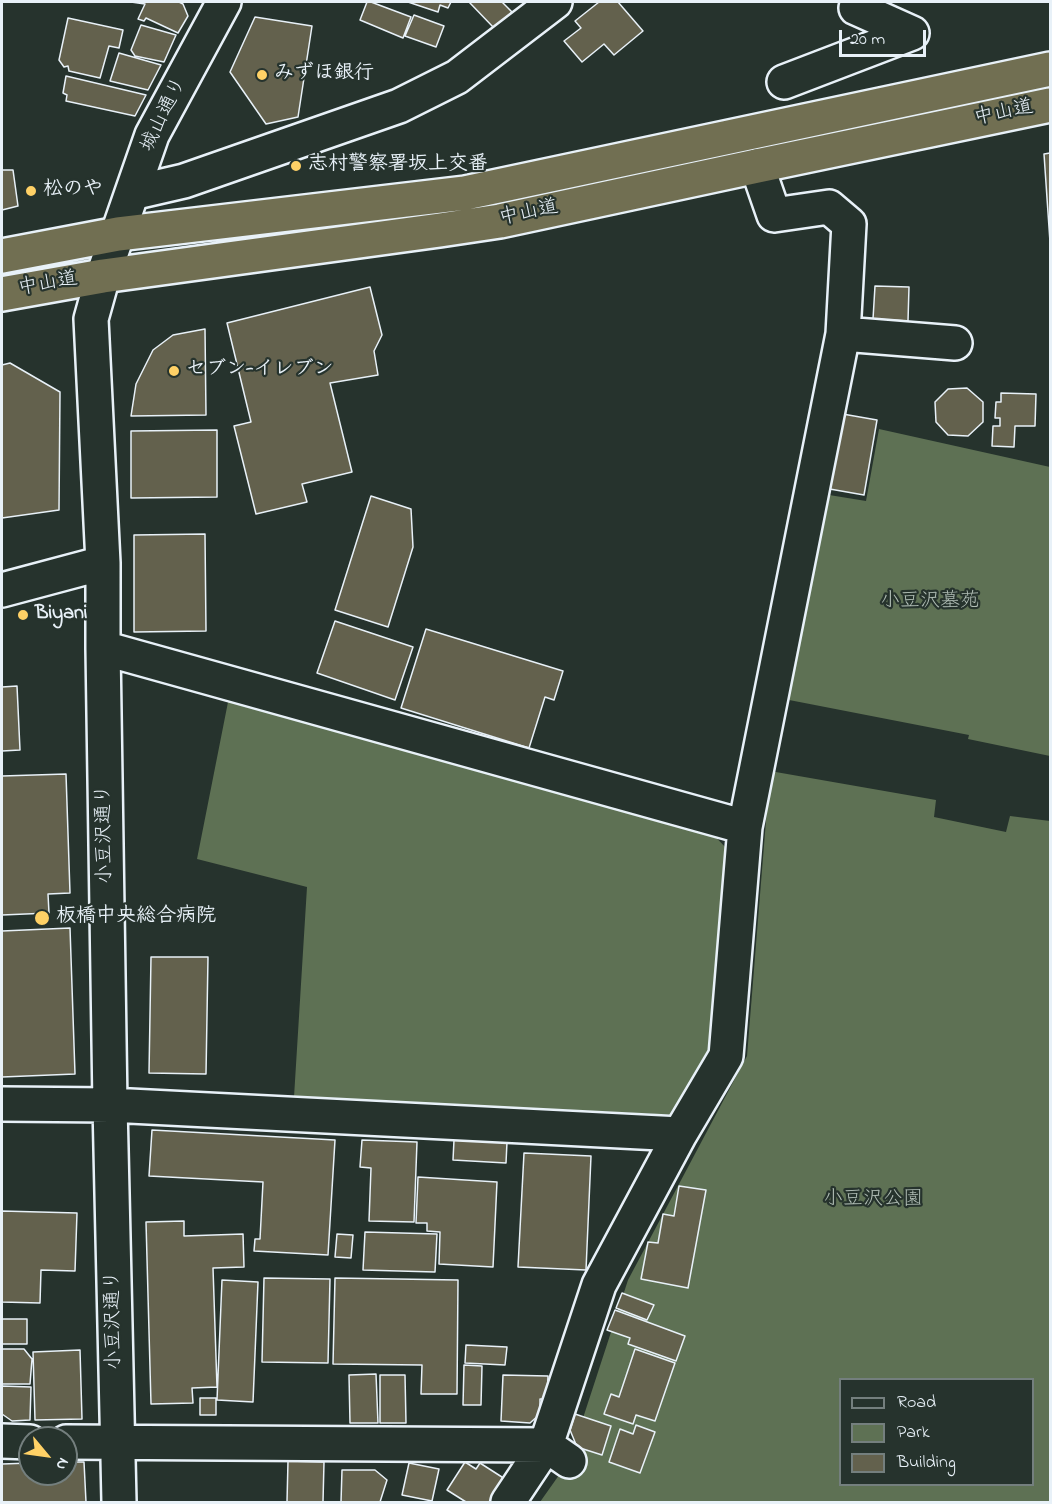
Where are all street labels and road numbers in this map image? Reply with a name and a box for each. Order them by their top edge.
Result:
street label: 城山通り [137,74,193,156]
street label: 中山道 [972,96,1036,132]
street label: 中山道 [497,196,561,232]
street label: 中山道 [16,268,80,302]
street label: 小豆沢通り [93,784,119,884]
street label: 小豆沢通り [102,1270,128,1370]

